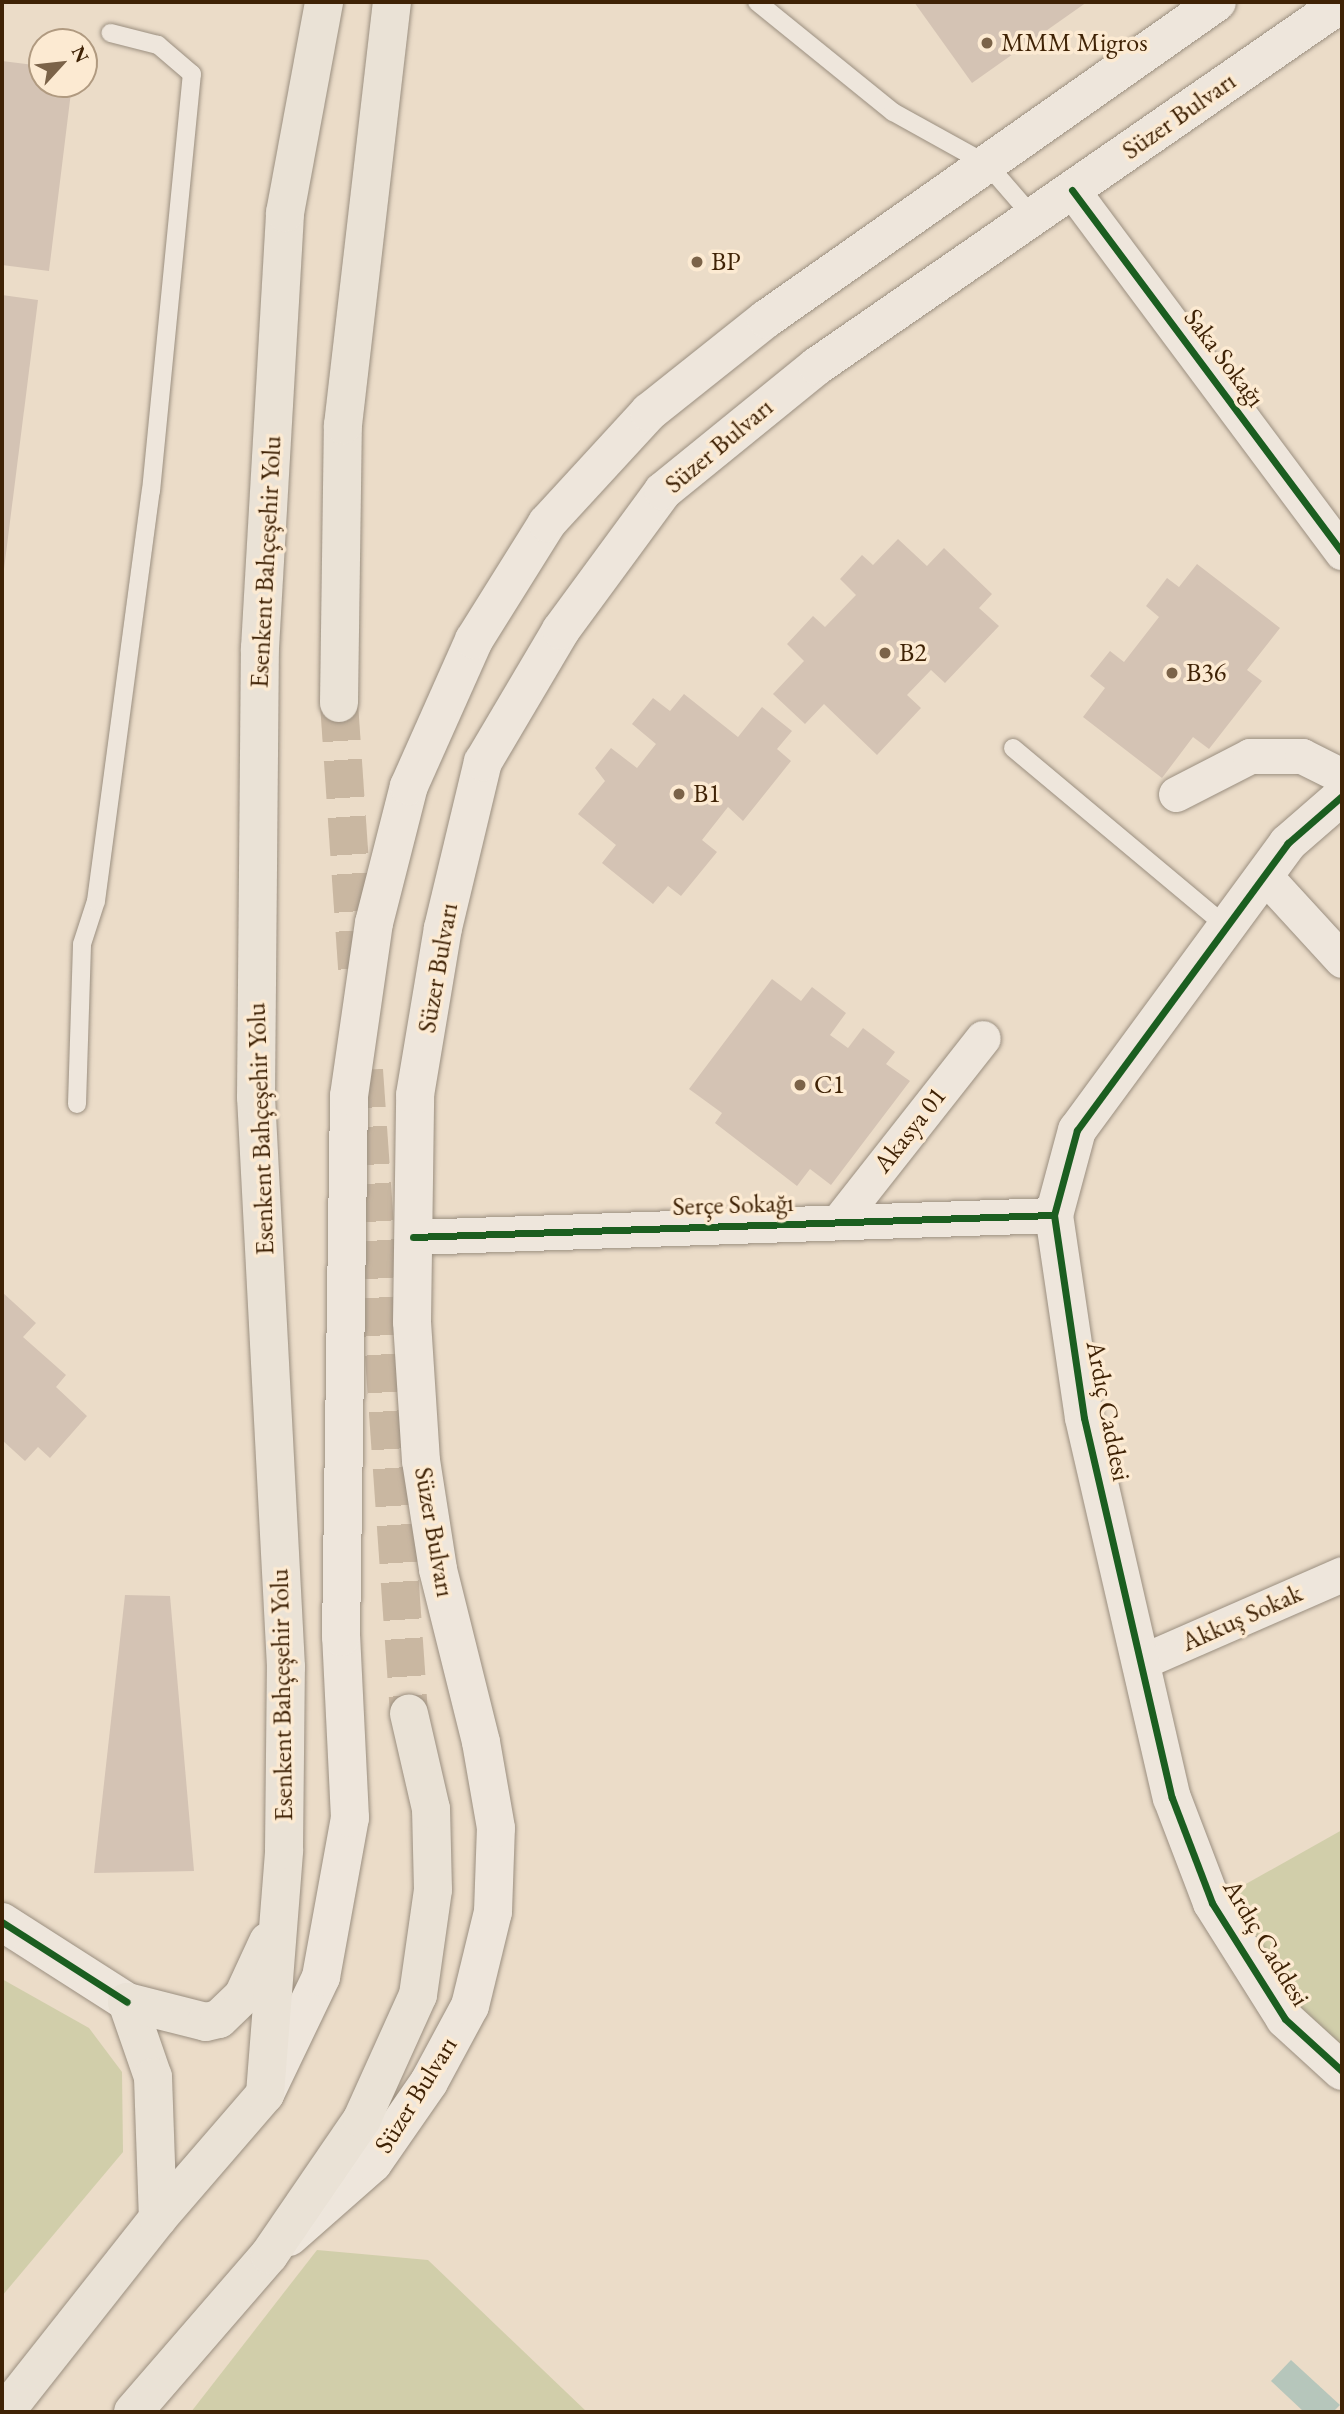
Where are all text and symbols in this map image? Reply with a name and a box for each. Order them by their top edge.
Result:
place label: MMM Migros [1001,27,1148,59]
north arrow [28,28,98,98]
marker: MMM Migros [979,35,995,51]
text: N [66,42,95,67]
street label: Süzer Bulvarı [1116,66,1242,166]
place label: BP [711,246,741,278]
marker: BP [689,254,705,270]
street label: Saka Sokağı [1177,303,1271,413]
street label: Süzer Bulvarı [659,392,779,500]
street label: Esenkent Bahçeşehir Yolu [244,435,288,689]
place label: B2 [899,637,927,669]
marker: B2 [877,645,893,661]
place label: B36 [1186,657,1226,689]
marker: B36 [1164,665,1180,681]
place label: B1 [693,778,721,810]
marker: B1 [671,786,687,802]
street label: Süzer Bulvarı [411,901,465,1035]
street label: Esenkent Bahçeşehir Yolu [241,1002,281,1256]
place label: C1 [814,1069,845,1101]
marker: C1 [792,1077,808,1093]
street label: Akasya 01 [867,1081,953,1179]
street label: Serçe Sokağı [672,1187,794,1223]
street label: Ardıç Caddesi [1079,1338,1137,1484]
street label: Süzer Bulvarı [407,1465,461,1599]
street label: Esenkent Bahçeşehir Yolu [264,1568,300,1822]
street label: Akkuş Sokak [1177,1578,1307,1658]
street label: Ardıç Caddesi [1216,1874,1316,2012]
street label: Süzer Bulvarı [368,2031,464,2159]

